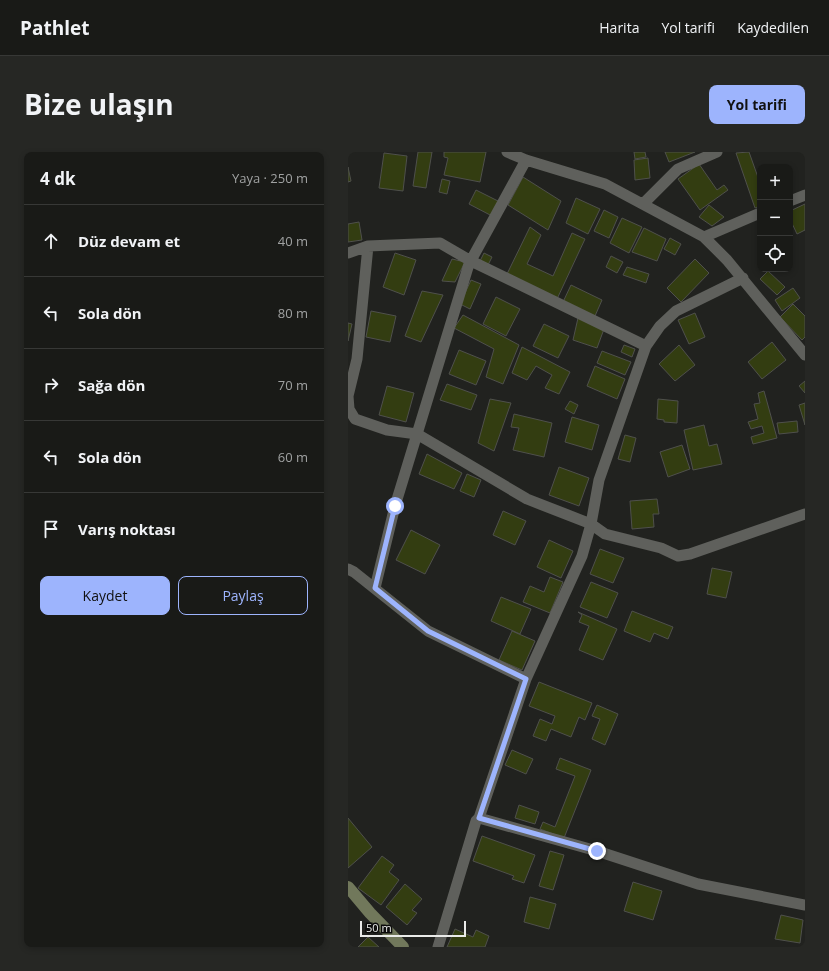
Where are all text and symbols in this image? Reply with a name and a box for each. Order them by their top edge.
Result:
text: Pathlet [20,15,89,41]
text: Harita [599,18,639,37]
text: Yol tarifi [661,18,715,37]
text: Kaydedilen [737,18,809,37]
text: Bize ulaşın [24,85,174,123]
button: Yol tarifi [709,85,805,124]
map controls [757,164,793,272]
button: + [757,164,793,200]
text: 4 dk [40,167,75,190]
text: Yaya · 250 m [232,169,308,187]
button: − [757,200,793,236]
icon: ahead [40,230,62,252]
text: Düz devam et [78,231,180,251]
text: 40 m [278,232,308,250]
button: locate [757,236,793,272]
icon: left [40,302,62,324]
text: Sola dön [78,303,142,323]
text: 80 m [278,304,308,322]
icon: right [40,374,62,396]
text: Sağa dön [78,375,145,395]
text: 70 m [278,376,308,394]
icon: left [40,446,62,468]
text: Sola dön [78,447,142,467]
text: 60 m [278,448,308,466]
route start [386,497,404,515]
icon: arrive [40,518,62,540]
text: Varış noktası [78,519,176,539]
button: Kaydet [40,576,170,615]
button: Paylaş [178,576,308,615]
route end [588,842,606,860]
scale bar [360,919,466,938]
text: 50 m [366,920,392,935]

